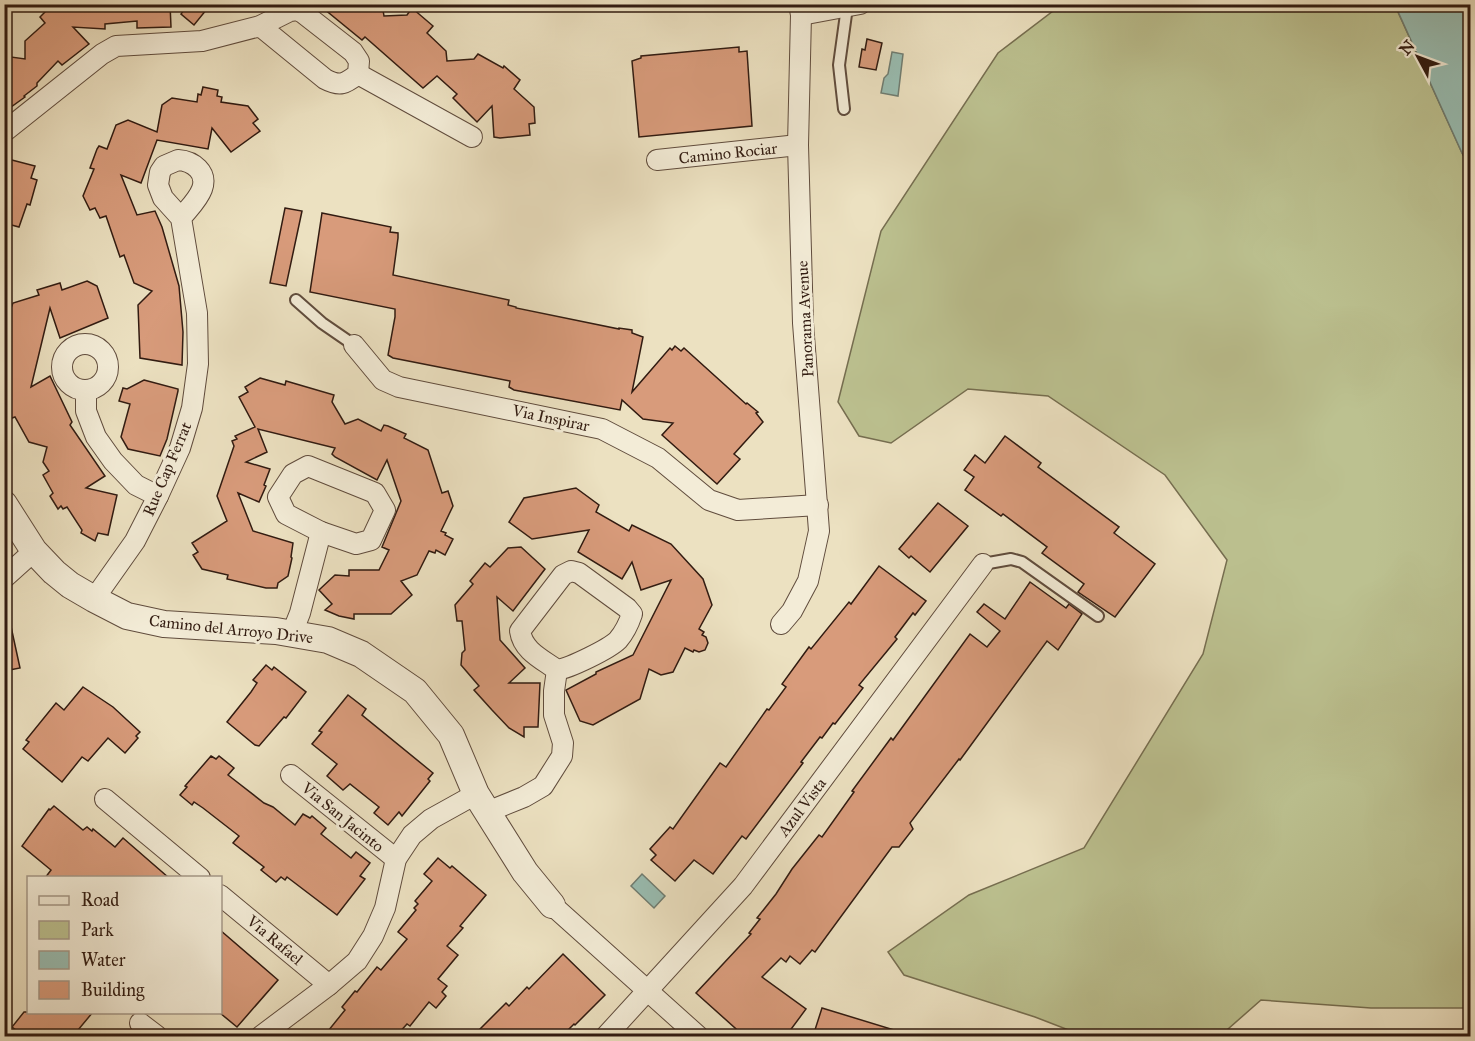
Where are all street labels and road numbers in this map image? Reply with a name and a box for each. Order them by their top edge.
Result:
street label: Camino Rociar [678,138,778,168]
street label: Panorama Avenue [792,260,818,378]
street label: Via Inspirar [510,400,591,435]
street label: Rue Cap Ferrat [139,419,195,519]
street label: Camino del Arroyo Drive [148,611,314,647]
street label: Azul Vista [773,774,830,841]
street label: Via San Jacinto [297,777,388,857]
street label: Via Rafael [243,911,307,969]

